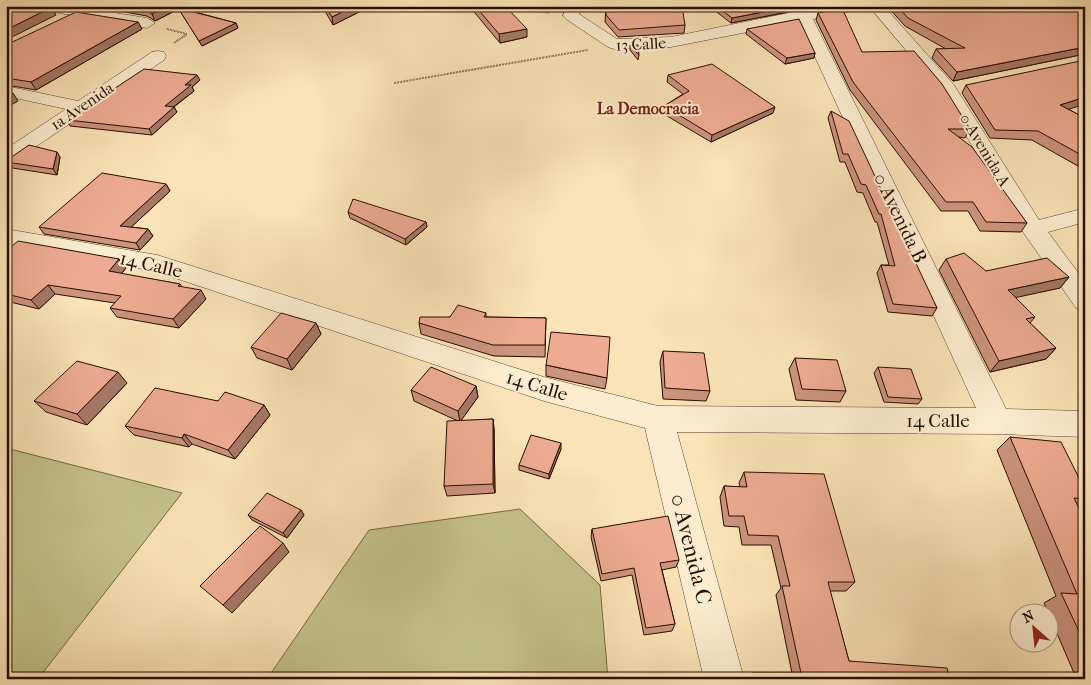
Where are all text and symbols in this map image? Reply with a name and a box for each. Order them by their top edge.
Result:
street label: 13 Calle [615,33,667,55]
street label: 1a Avenida [47,78,118,134]
district label: La Democracia [597,99,700,118]
street label: 0 Avenida A [956,110,1015,190]
street label: 0 Avenida B [869,170,931,266]
street label: 14 Calle [118,247,184,283]
street label: 14 Calle [503,366,571,406]
street label: 14 Calle [906,410,970,432]
street label: 0 Avenida C [665,491,717,607]
north arrow [1008,602,1058,652]
text: N [1020,607,1037,627]

